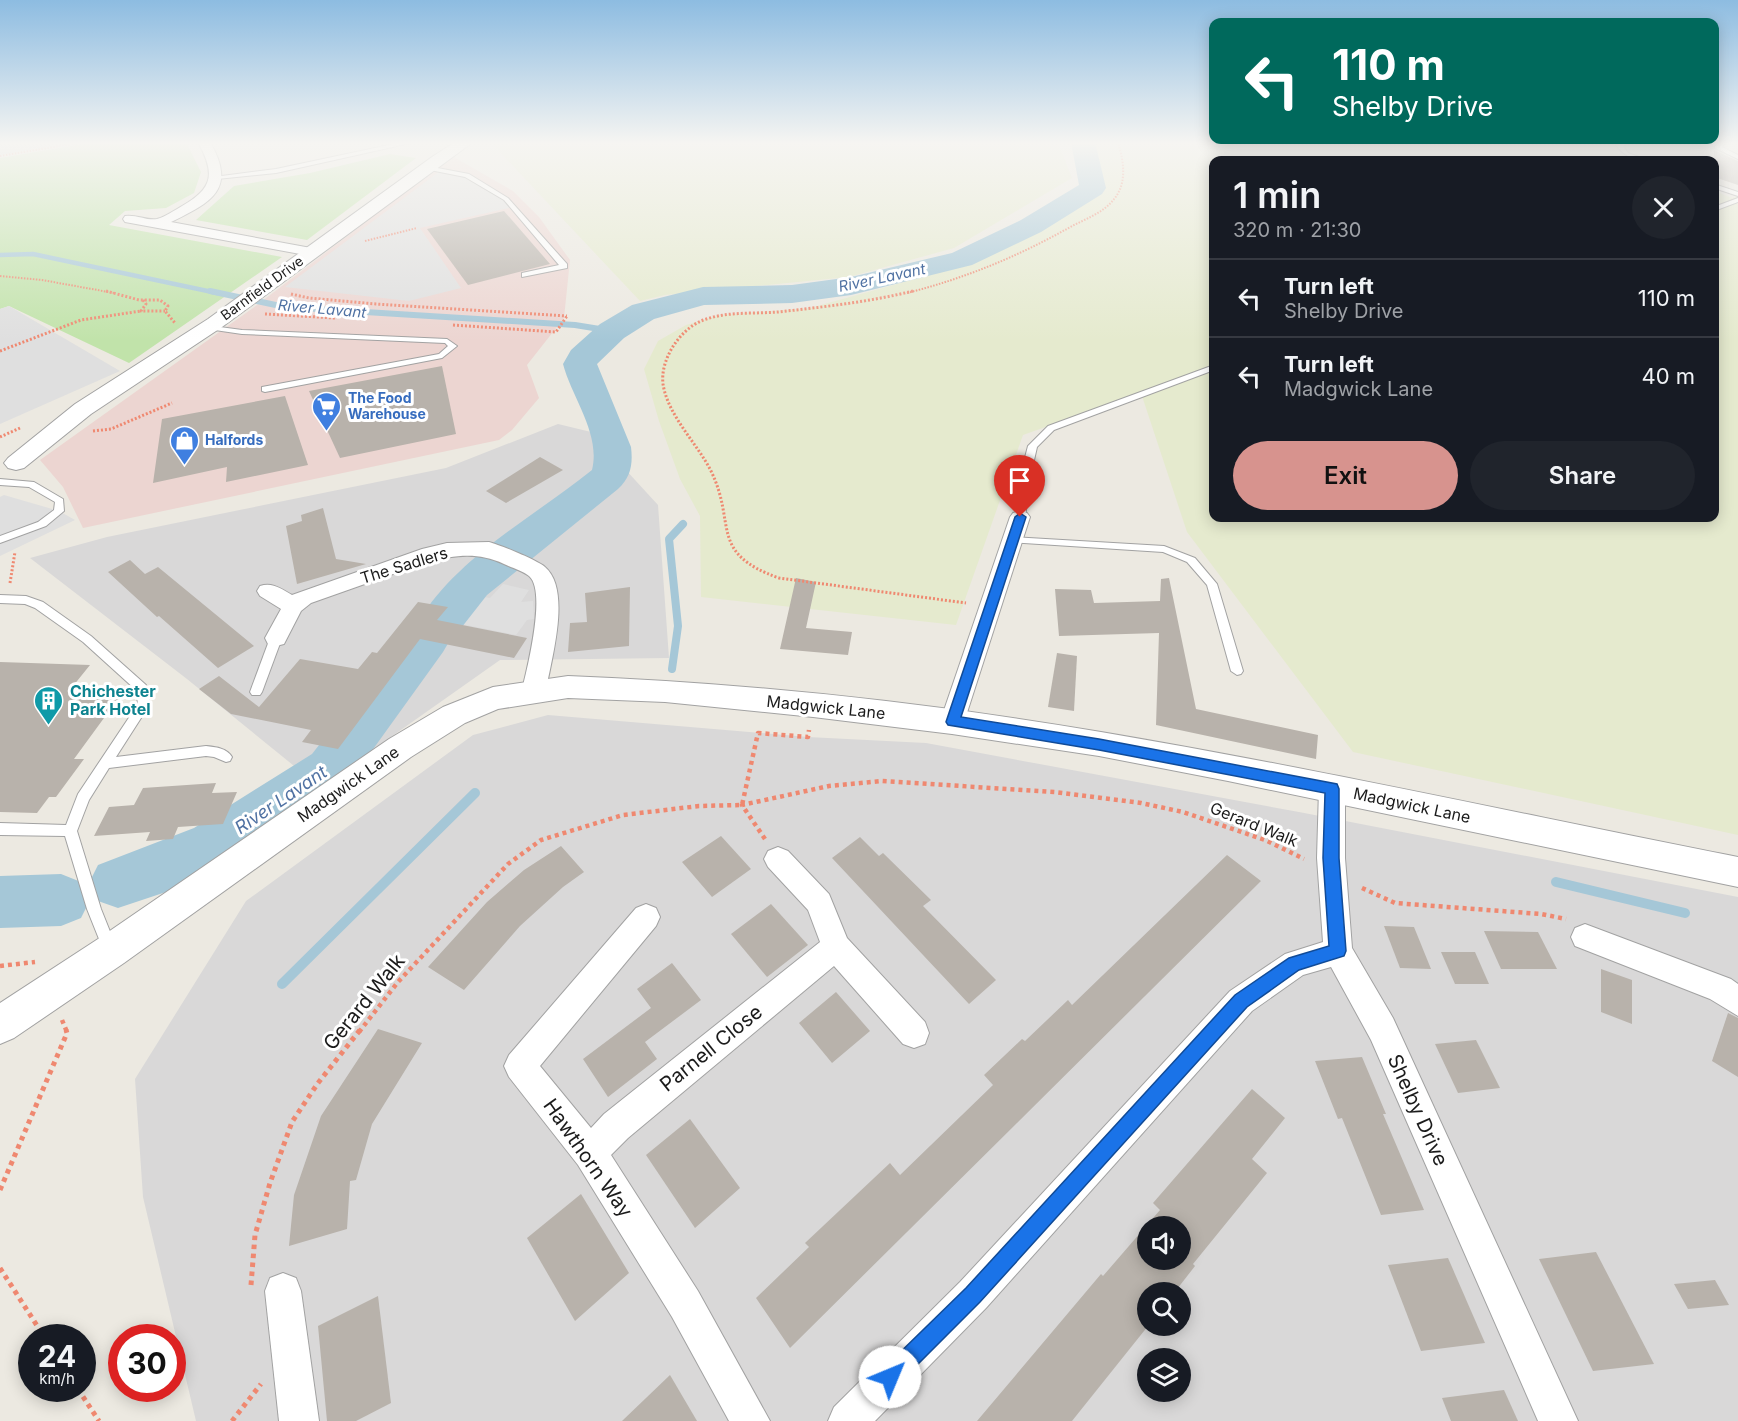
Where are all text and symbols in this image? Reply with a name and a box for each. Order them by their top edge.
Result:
text: 110 m [1332,39,1445,90]
icon: left [1233,42,1311,120]
text: Shelby Drive [1332,90,1493,123]
text: 1 min [1233,173,1321,217]
button: close [1632,176,1695,239]
text: 320 m · 21:30 [1233,218,1361,242]
street label: Barnfield Drive [217,252,306,323]
water label: River Lavant [837,259,928,296]
text: Turn left [1284,273,1374,299]
icon: left [1233,282,1266,315]
text: 110 m [1638,285,1695,311]
water label: River Lavant [277,295,368,322]
text: Shelby Drive [1284,299,1404,323]
text: Turn left [1284,351,1374,377]
icon: left [1233,360,1266,393]
text: 40 m [1641,363,1695,389]
text: Madgwick Lane [1284,377,1433,401]
place label: The Food Warehouse [348,389,426,422]
supermarket icon: The Food Warehouse [311,390,343,432]
shop icon: Halfords [168,424,200,466]
place label: Halfords [205,431,263,448]
button: Exit [1233,441,1458,510]
button: Share [1470,441,1695,510]
pin [994,455,1045,517]
icon: arrive [1003,464,1036,497]
street label: The Sadlers [358,542,450,588]
place label: Chichester Park Hotel [70,681,156,719]
building icon: Chichester Park Hotel [33,684,65,726]
street label: Madgwick Lane [766,691,886,723]
street label: Madgwick Lane [293,742,403,826]
water label: River Lavant [231,761,332,838]
street label: Madgwick Lane [1352,783,1472,827]
street label: Gerard Walk [1207,797,1301,851]
street label: Gerard Walk [318,949,410,1055]
street label: Parnell Close [655,1000,767,1096]
street label: Shelby Drive [1383,1051,1453,1169]
street label: Hawthorn Way [538,1094,638,1222]
map controls [1137,1216,1191,1402]
button: sound [1137,1216,1191,1270]
button: search [1137,1282,1191,1336]
speed limit sign: 30 [108,1324,186,1402]
text: 24 [38,1338,76,1374]
position arrow [858,1345,922,1409]
button: layers [1137,1348,1191,1402]
text: km/h [39,1369,75,1388]

